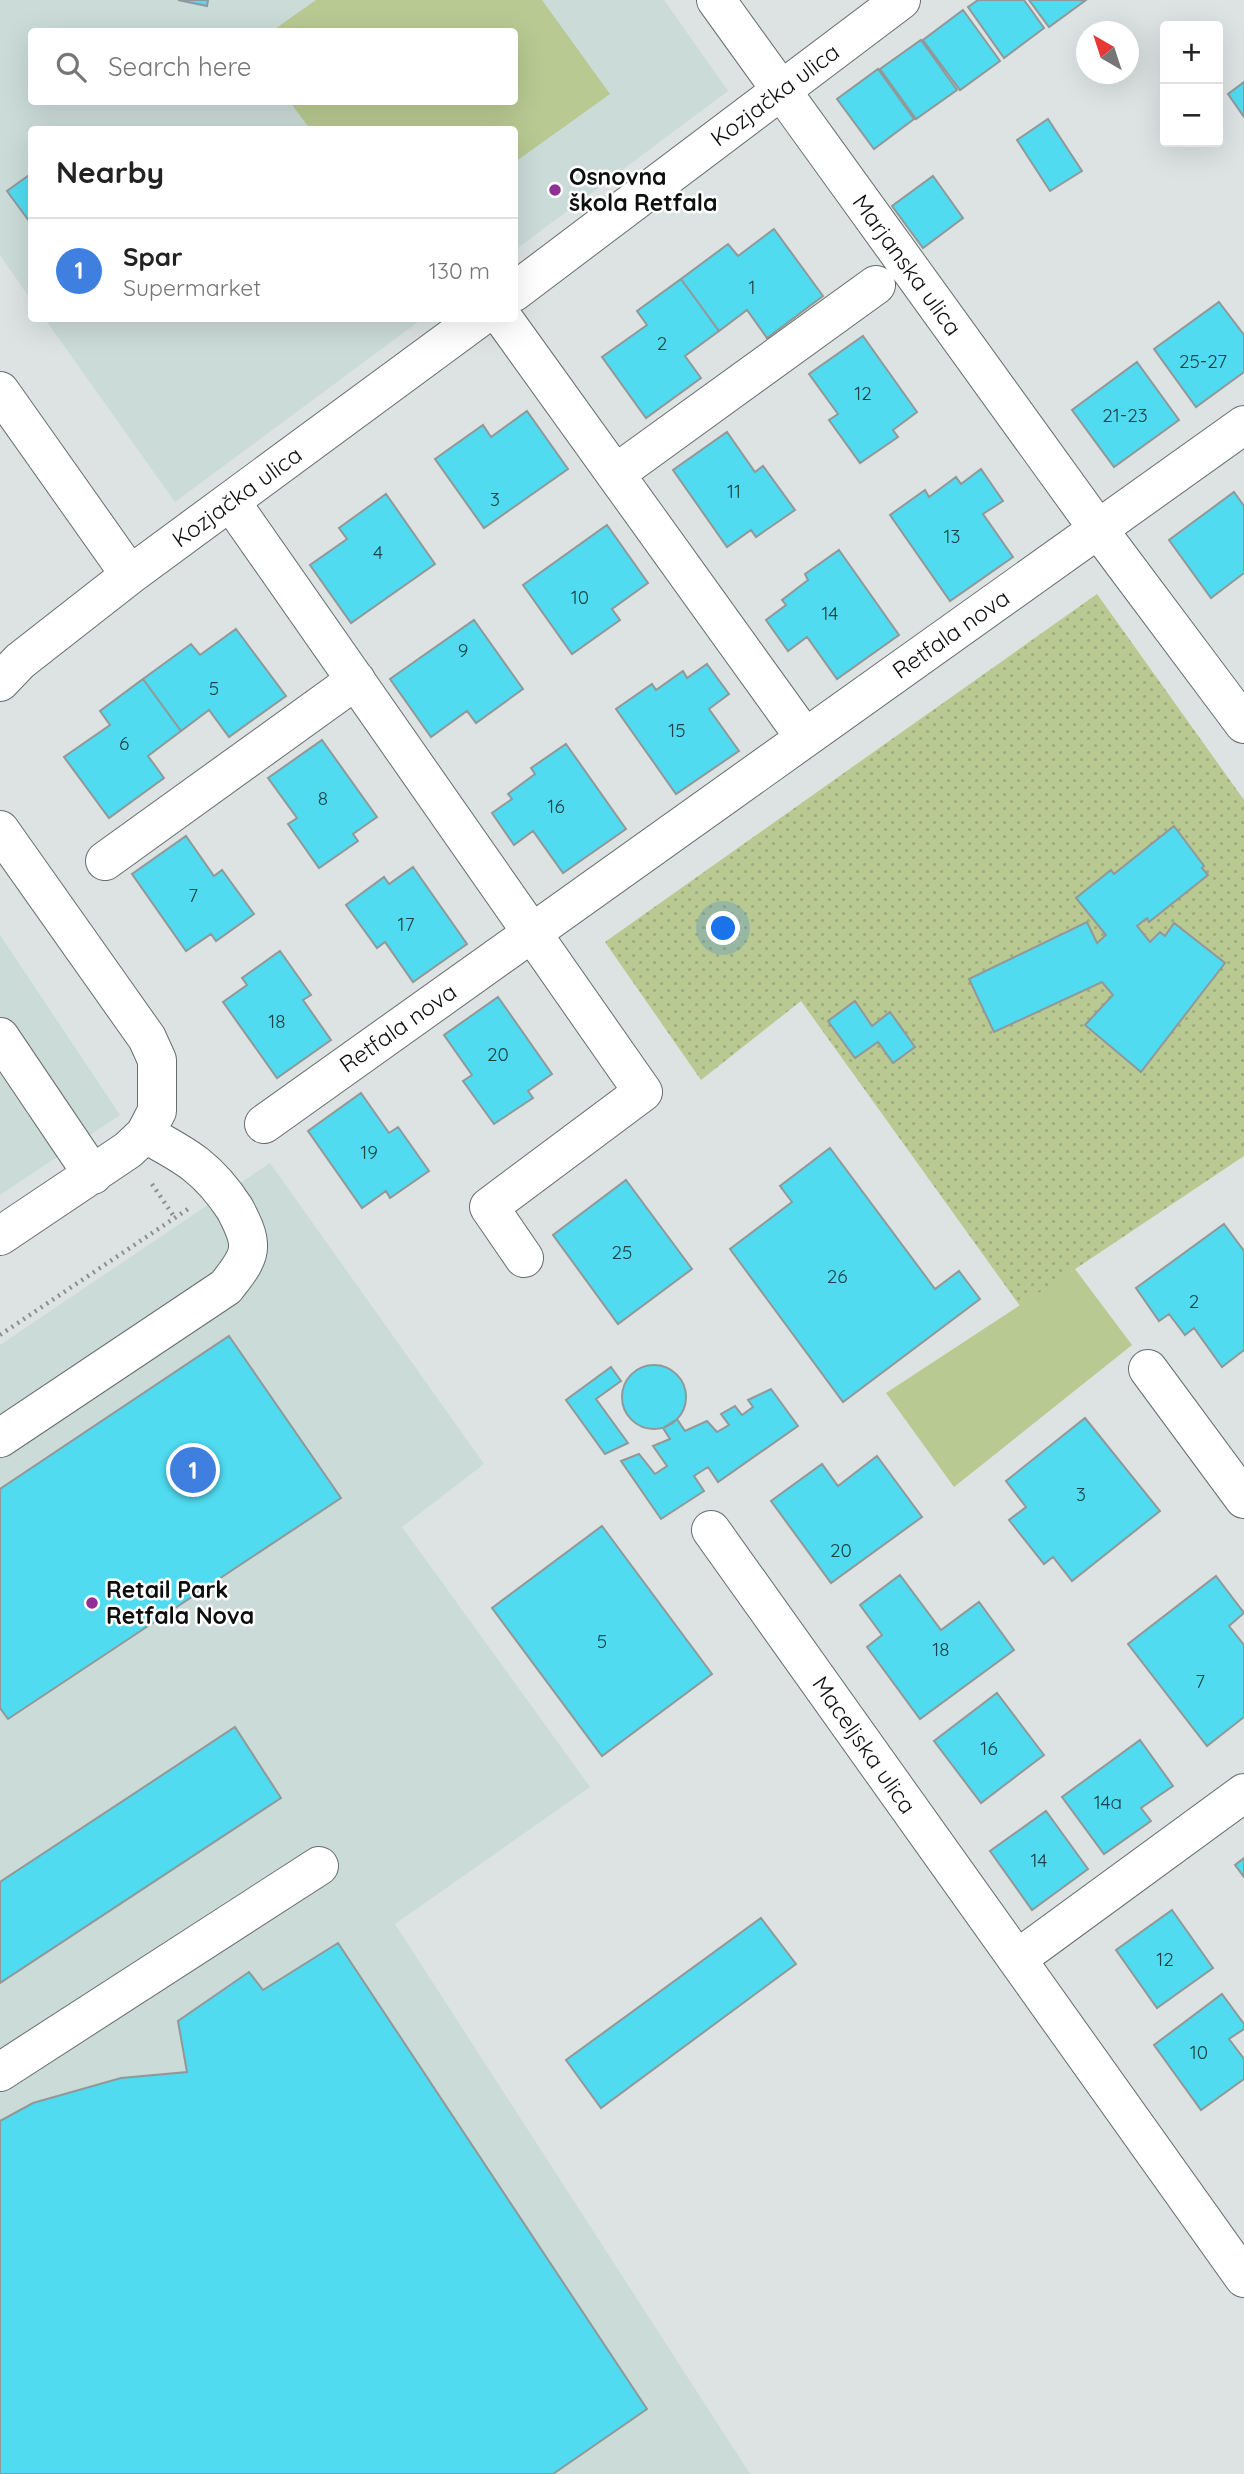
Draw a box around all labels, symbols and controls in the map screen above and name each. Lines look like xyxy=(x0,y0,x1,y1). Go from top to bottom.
north arrow xyxy=(1076,21,1139,84)
map controls xyxy=(1160,21,1223,147)
button: + xyxy=(1160,21,1223,84)
search box xyxy=(28,28,518,105)
street label: Kozjačka ulica xyxy=(705,37,845,152)
icon: search xyxy=(52,48,90,86)
text: Search here xyxy=(108,50,252,83)
button: − xyxy=(1160,84,1223,147)
text: Nearby xyxy=(56,153,164,191)
place label: Osnovna škola Retfala xyxy=(569,162,717,217)
marker: Osnovna škola Retfala xyxy=(547,182,563,198)
street label: Marjanska ulica xyxy=(846,188,968,341)
text: Spar xyxy=(123,240,182,273)
text: 1 xyxy=(75,256,83,285)
text: 130 m xyxy=(428,256,490,285)
text: Supermarket xyxy=(123,273,261,302)
house number: 1 xyxy=(748,275,756,299)
house number: 2 xyxy=(657,331,667,355)
house number: 25-27 xyxy=(1179,349,1227,373)
house number: 12 xyxy=(854,381,872,405)
house number: 21-23 xyxy=(1102,403,1148,427)
street label: Kozjačka ulica xyxy=(166,440,307,553)
house number: 11 xyxy=(727,479,741,503)
house number: 3 xyxy=(490,487,500,511)
house number: 13 xyxy=(944,524,961,548)
house number: 4 xyxy=(373,540,383,564)
street label: Retfala nova xyxy=(887,583,1015,685)
house number: 10 xyxy=(571,585,589,609)
house number: 14 xyxy=(822,601,838,625)
house number: 9 xyxy=(458,638,468,662)
house number: 5 xyxy=(209,676,219,700)
house number: 15 xyxy=(668,718,686,742)
house number: 6 xyxy=(119,731,129,755)
house number: 8 xyxy=(318,786,328,810)
house number: 16 xyxy=(547,794,565,818)
house number: 7 xyxy=(188,883,198,907)
your location xyxy=(706,911,740,945)
house number: 17 xyxy=(398,912,415,936)
street label: Retfala nova xyxy=(334,977,462,1079)
house number: 18 xyxy=(268,1009,286,1033)
house number: 20 xyxy=(487,1042,509,1066)
house number: 19 xyxy=(360,1140,378,1164)
house number: 25 xyxy=(612,1240,632,1264)
house number: 26 xyxy=(827,1264,847,1288)
house number: 2 xyxy=(1189,1289,1199,1313)
pin: 1 xyxy=(170,1444,216,1496)
house number: 3 xyxy=(1076,1482,1086,1506)
house number: 20 xyxy=(830,1538,852,1562)
place label: Retail Park Retfala Nova xyxy=(106,1575,254,1630)
marker: Retail Park Retfala Nova xyxy=(84,1595,100,1611)
house number: 5 xyxy=(597,1629,607,1653)
house number: 18 xyxy=(932,1637,950,1661)
house number: 7 xyxy=(1195,1669,1205,1693)
street label: Maceljska ulica xyxy=(806,1670,923,1819)
house number: 16 xyxy=(980,1736,998,1760)
house number: 14a xyxy=(1094,1790,1122,1814)
house number: 14 xyxy=(1031,1848,1047,1872)
house number: 12 xyxy=(1156,1947,1174,1971)
house number: 10 xyxy=(1190,2040,1208,2064)

